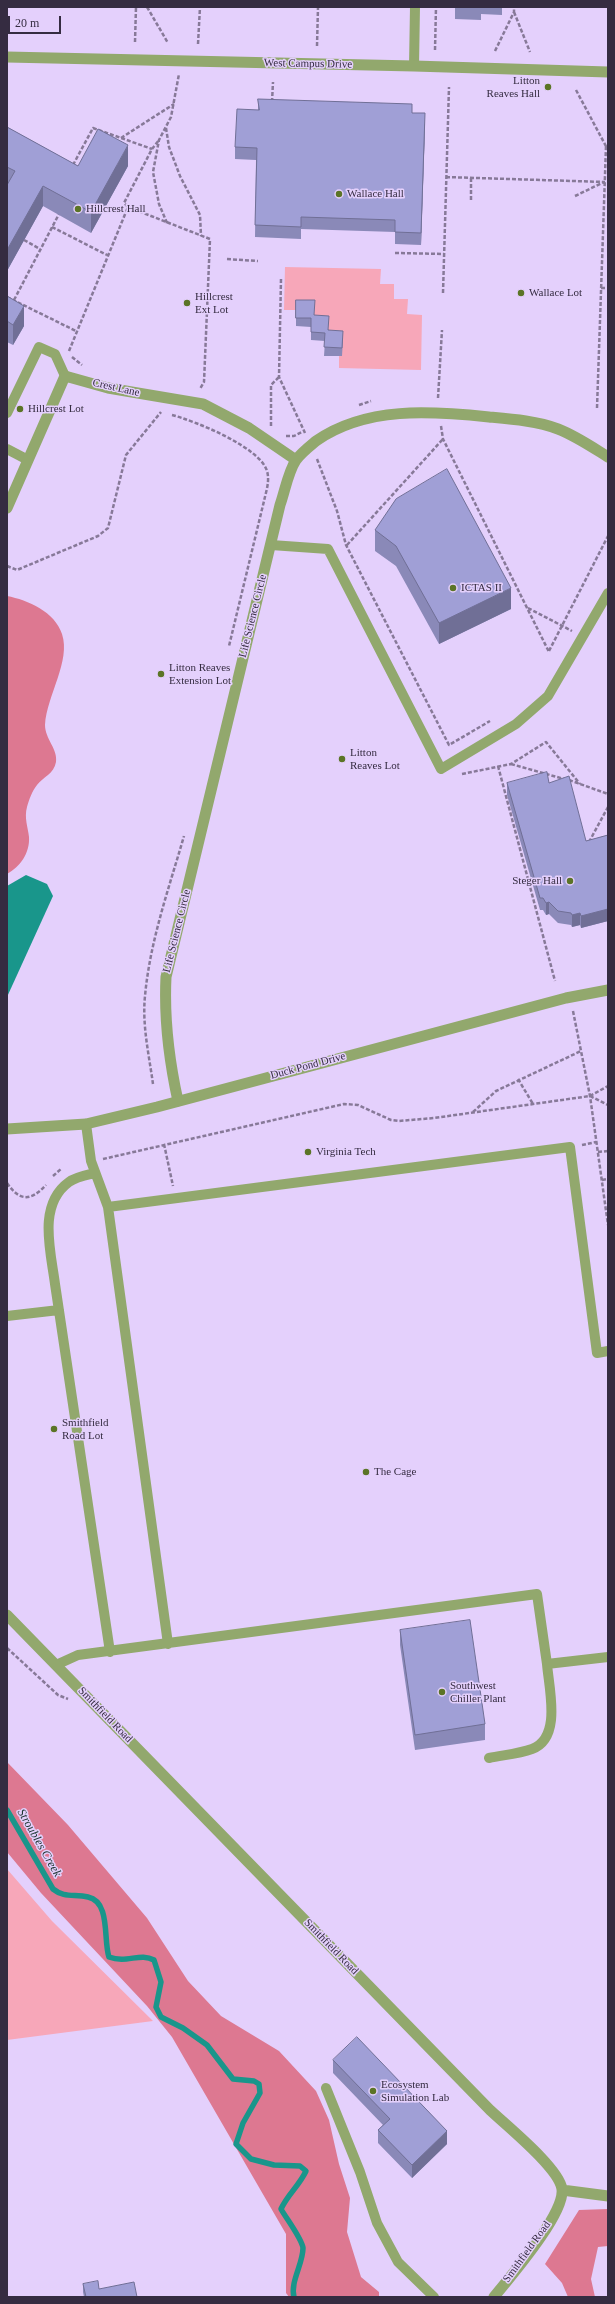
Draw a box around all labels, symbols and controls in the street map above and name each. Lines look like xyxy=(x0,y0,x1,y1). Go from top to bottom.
scale bar xyxy=(10,8,63,34)
text: 20 m xyxy=(15,16,39,30)
street label: West Campus Drive xyxy=(264,57,352,71)
place label: Litton Reaves Hall xyxy=(487,74,540,100)
marker: Litton Reaves Hall xyxy=(543,82,553,92)
place label: Wallace Hall xyxy=(347,187,404,201)
marker: Wallace Hall xyxy=(334,189,344,199)
place label: Hillcrest Hall xyxy=(86,202,146,216)
marker: Hillcrest Hall xyxy=(73,204,83,214)
place label: Wallace Lot xyxy=(529,286,582,300)
marker: Wallace Lot xyxy=(516,288,526,298)
place label: Hillcrest Ext Lot xyxy=(195,290,233,316)
marker: Hillcrest Ext Lot xyxy=(182,298,192,308)
street label: Crest Lane xyxy=(91,376,141,400)
place label: Hillcrest Lot xyxy=(28,402,84,416)
marker: Hillcrest Lot xyxy=(15,404,25,414)
street label: Life Science Circle xyxy=(236,573,270,659)
place label: ICTAS II xyxy=(461,581,502,595)
marker: ICTAS II xyxy=(448,583,458,593)
place label: Litton Reaves Extension Lot xyxy=(169,661,231,687)
marker: Litton Reaves Extension Lot xyxy=(156,669,166,679)
place label: Litton Reaves Lot xyxy=(350,746,400,772)
marker: Litton Reaves Lot xyxy=(337,754,347,764)
place label: Steger Hall xyxy=(512,874,562,888)
marker: Steger Hall xyxy=(565,876,575,886)
street label: Life Science Circle xyxy=(160,888,194,974)
street label: Duck Pond Drive xyxy=(269,1050,347,1082)
place label: Virginia Tech xyxy=(316,1145,376,1159)
marker: Virginia Tech xyxy=(303,1147,313,1157)
place label: Smithfield Road Lot xyxy=(62,1416,108,1442)
marker: Smithfield Road Lot xyxy=(49,1424,59,1434)
place label: The Cage xyxy=(374,1465,416,1479)
marker: The Cage xyxy=(361,1467,371,1477)
place label: Southwest Chiller Plant xyxy=(450,1679,506,1705)
street label: Smithfield Road xyxy=(75,1684,135,1746)
marker: Southwest Chiller Plant xyxy=(437,1687,447,1697)
water label: Stroubles Creek xyxy=(14,1806,64,1880)
street label: Smithfield Road xyxy=(301,1916,361,1978)
place label: Ecosystem Simulation Lab xyxy=(381,2078,449,2104)
marker: Ecosystem Simulation Lab xyxy=(368,2086,378,2096)
street label: Smithfield Road xyxy=(500,2219,554,2285)

